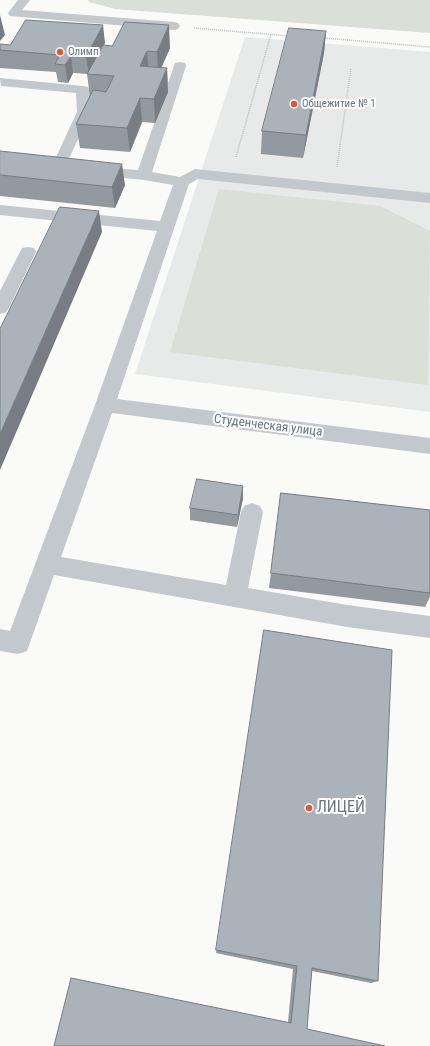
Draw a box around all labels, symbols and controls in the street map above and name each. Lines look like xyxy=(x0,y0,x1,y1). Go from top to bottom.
place label: Олимп xyxy=(68,45,99,59)
marker: Олимп xyxy=(55,47,65,57)
place label: Общежитие № 1 xyxy=(302,97,376,111)
marker: Общежитие № 1 xyxy=(289,99,299,109)
street label: Студенческая улица xyxy=(213,412,323,440)
place label: ЛИЦЕЙ xyxy=(317,798,365,818)
marker: ЛИЦЕЙ xyxy=(304,803,314,813)

